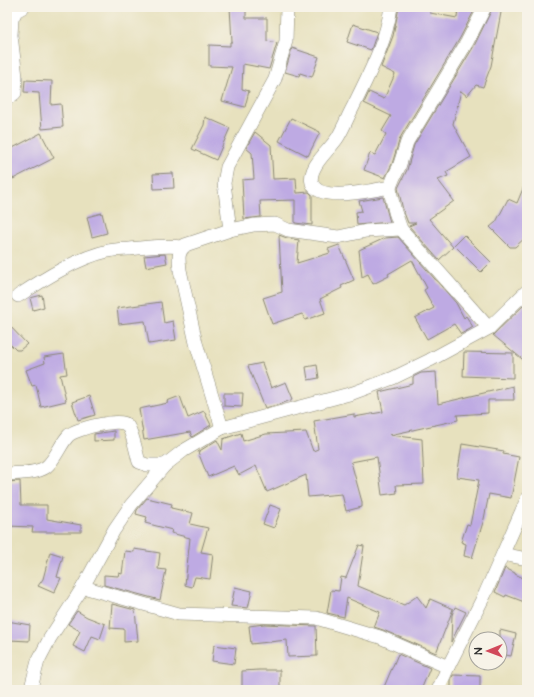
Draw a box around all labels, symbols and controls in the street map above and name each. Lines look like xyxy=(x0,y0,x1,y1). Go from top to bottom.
north arrow xyxy=(468,631,508,671)
text: N xyxy=(471,647,486,655)

